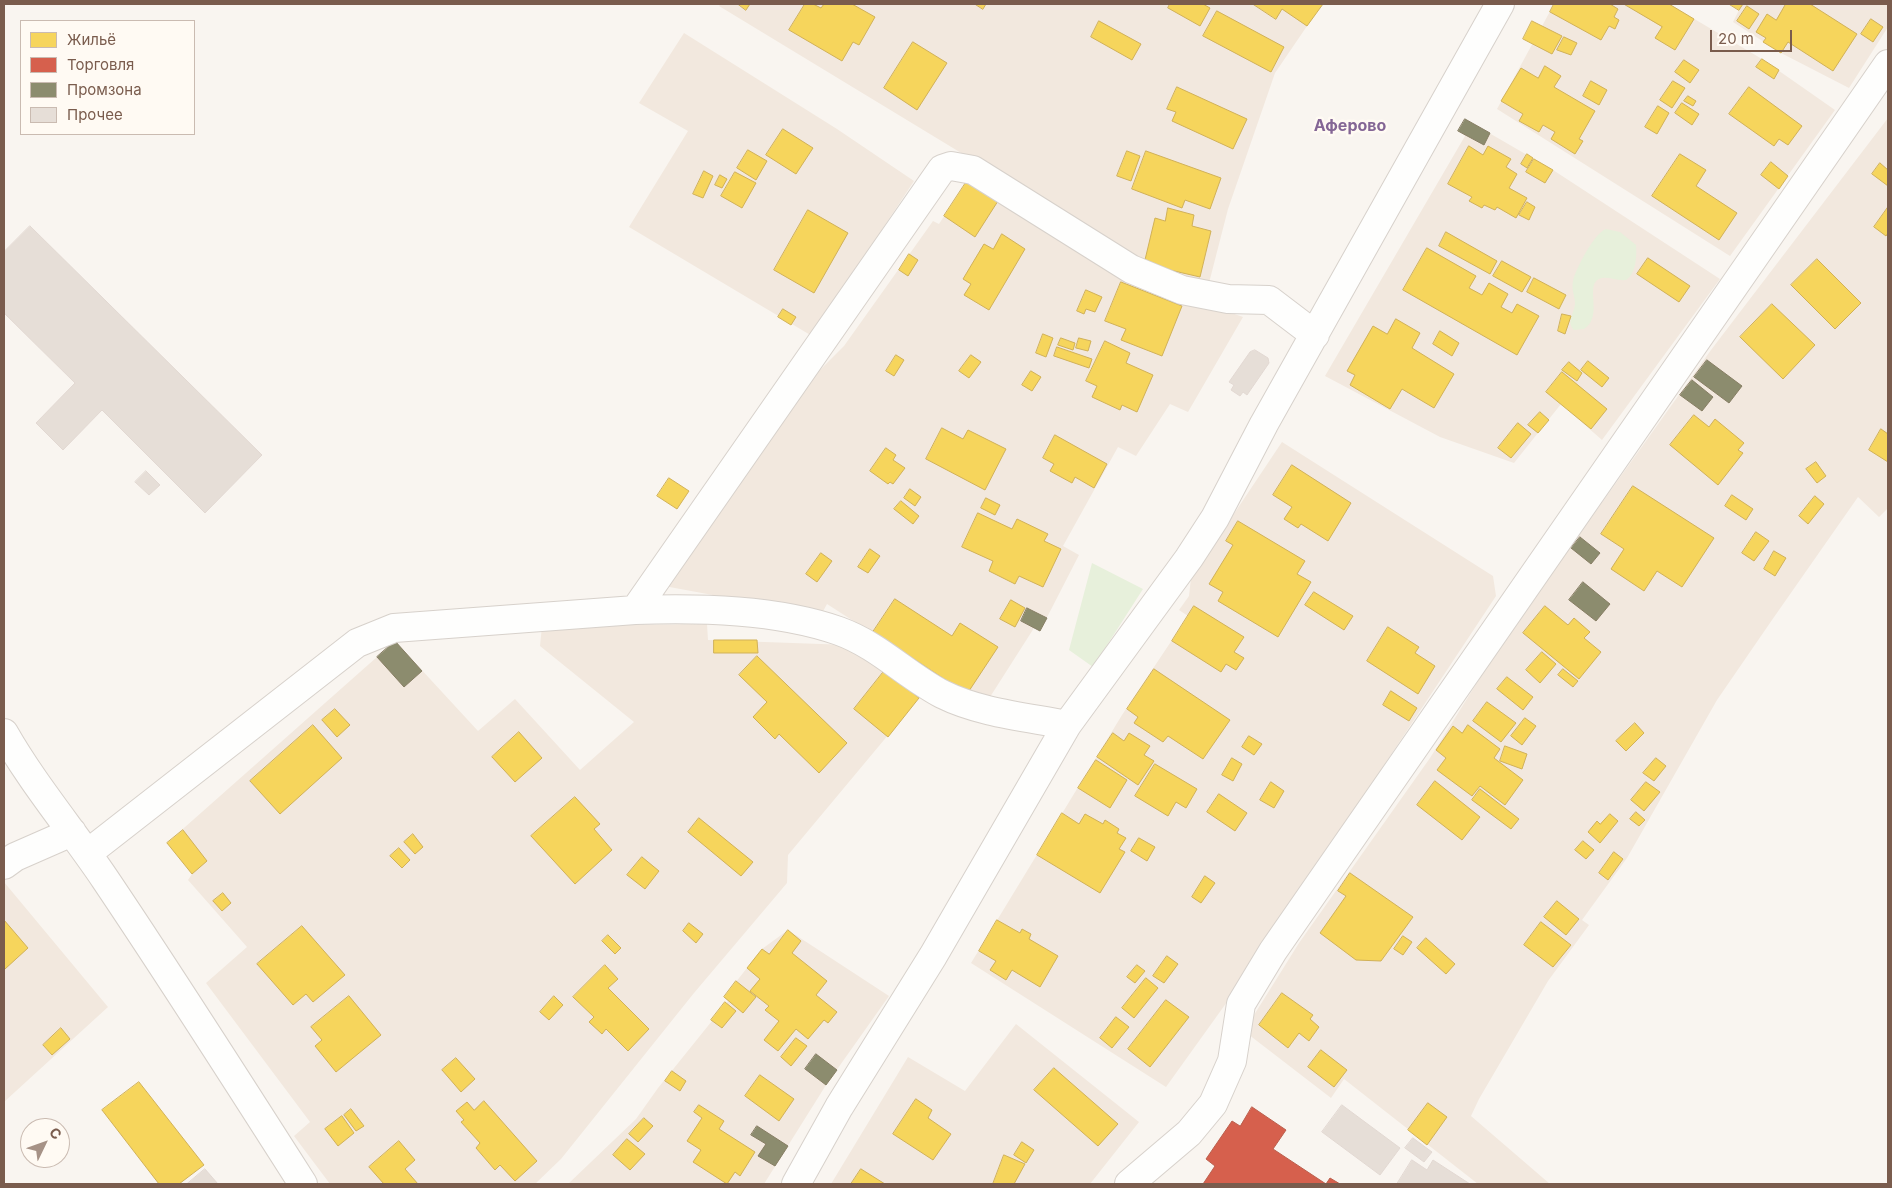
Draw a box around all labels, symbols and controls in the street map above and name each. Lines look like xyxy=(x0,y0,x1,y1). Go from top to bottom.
legend xyxy=(20,20,195,135)
scale bar xyxy=(1712,20,1794,52)
text: 20 m xyxy=(1718,29,1754,48)
text: Жильё xyxy=(67,30,116,49)
text: Торговля xyxy=(67,55,134,74)
text: Промзона xyxy=(67,80,142,99)
text: Прочее xyxy=(67,105,123,124)
district label: Аферово xyxy=(1314,116,1386,136)
north arrow xyxy=(20,1118,70,1168)
text: С xyxy=(46,1124,66,1143)

